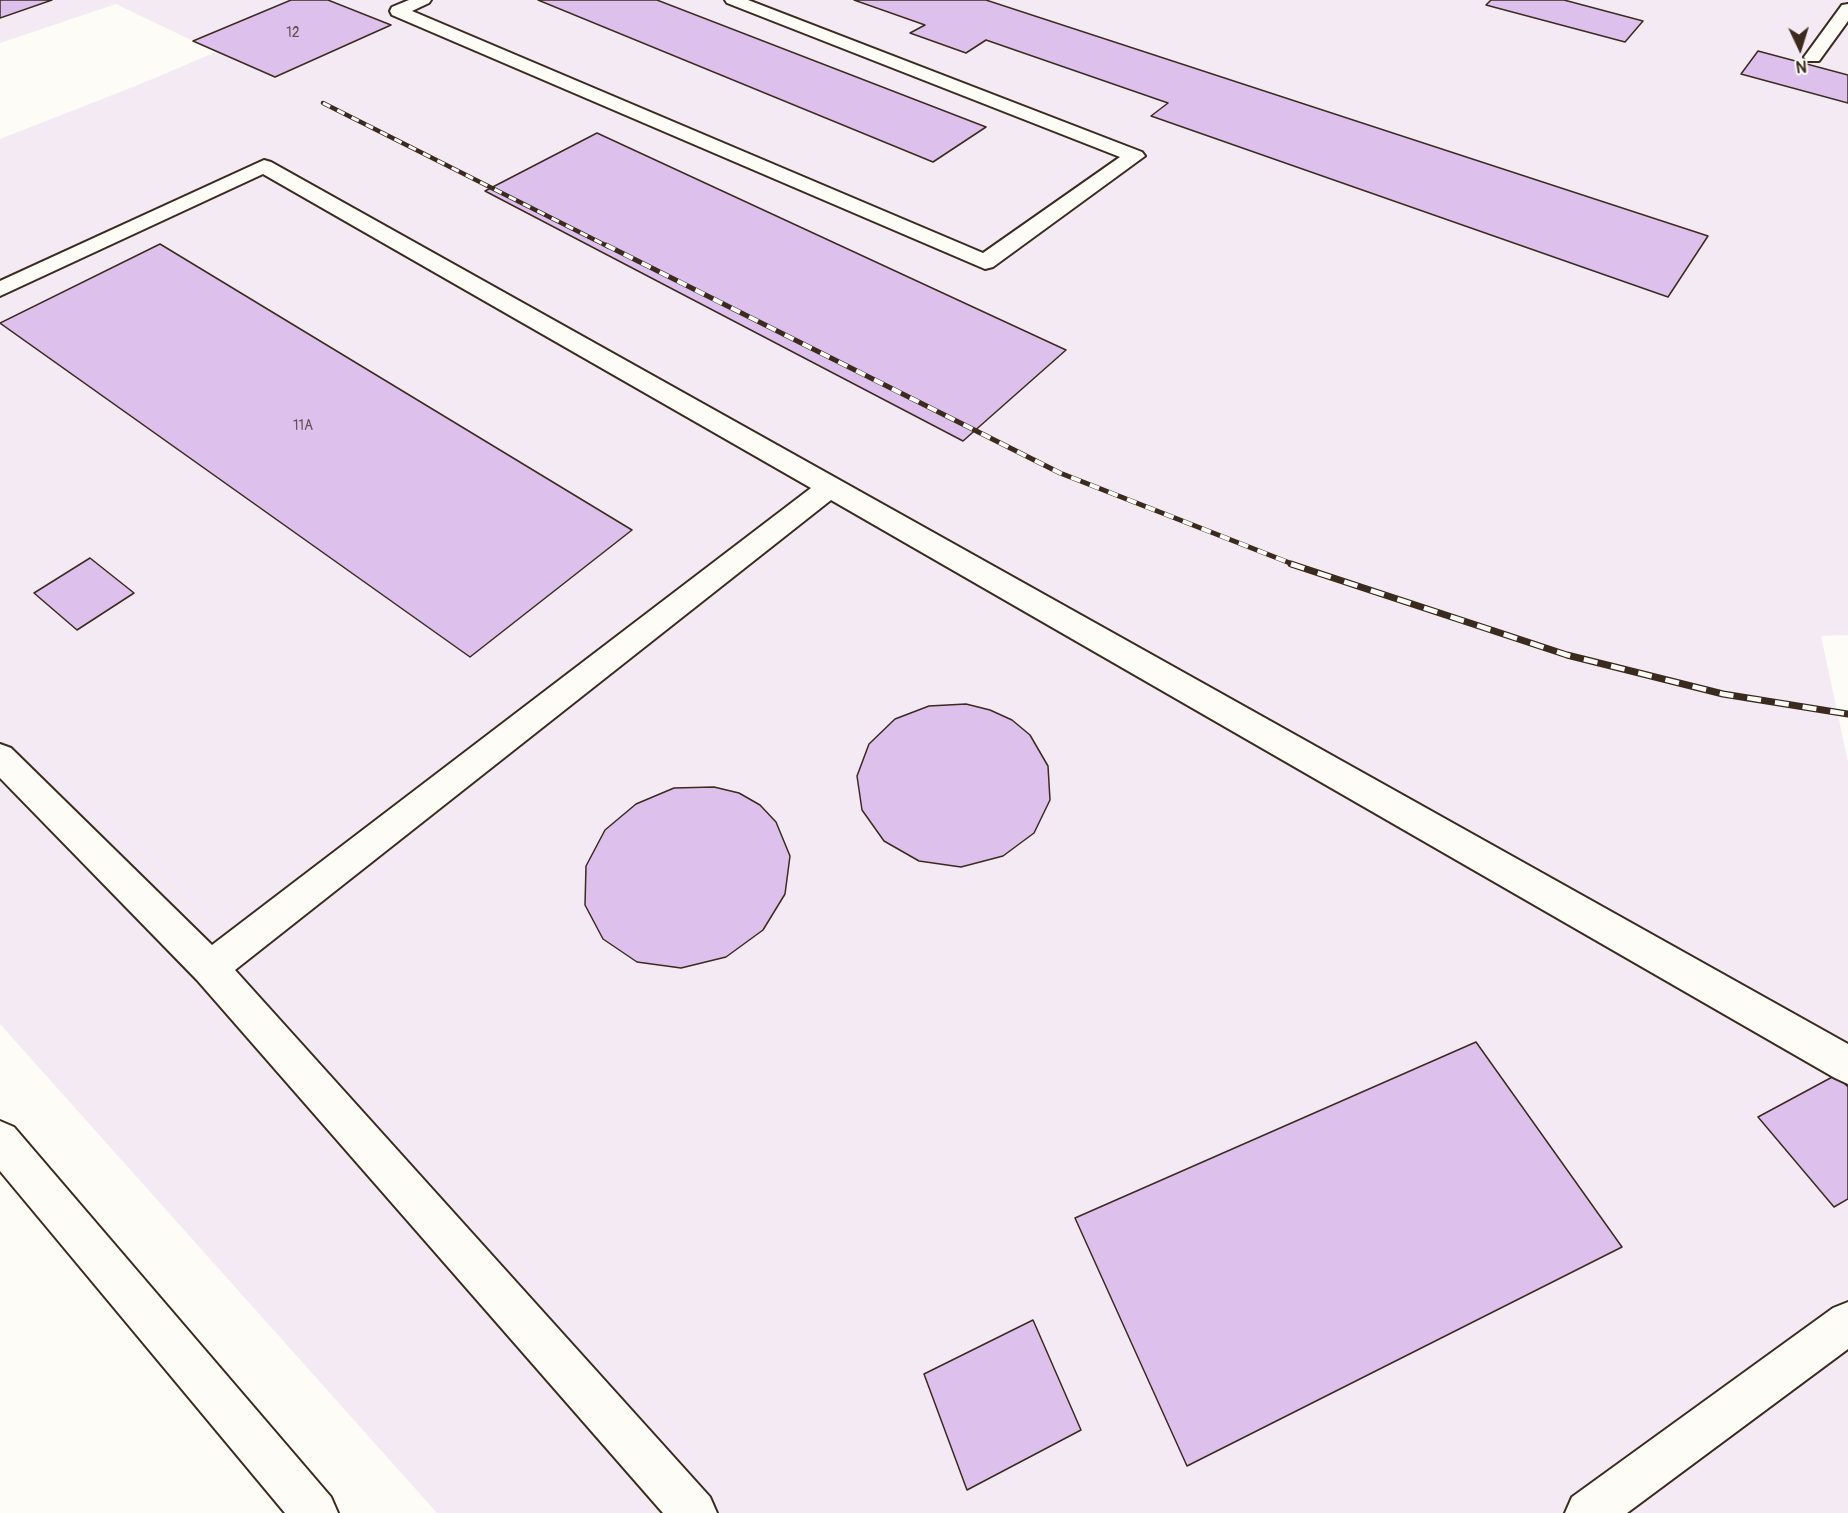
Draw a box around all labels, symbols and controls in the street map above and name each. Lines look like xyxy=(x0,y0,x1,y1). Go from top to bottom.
north arrow xyxy=(1770,18,1830,78)
house number: 12 xyxy=(286,25,300,41)
text: N xyxy=(1795,56,1807,76)
house number: 11А xyxy=(293,418,313,434)

